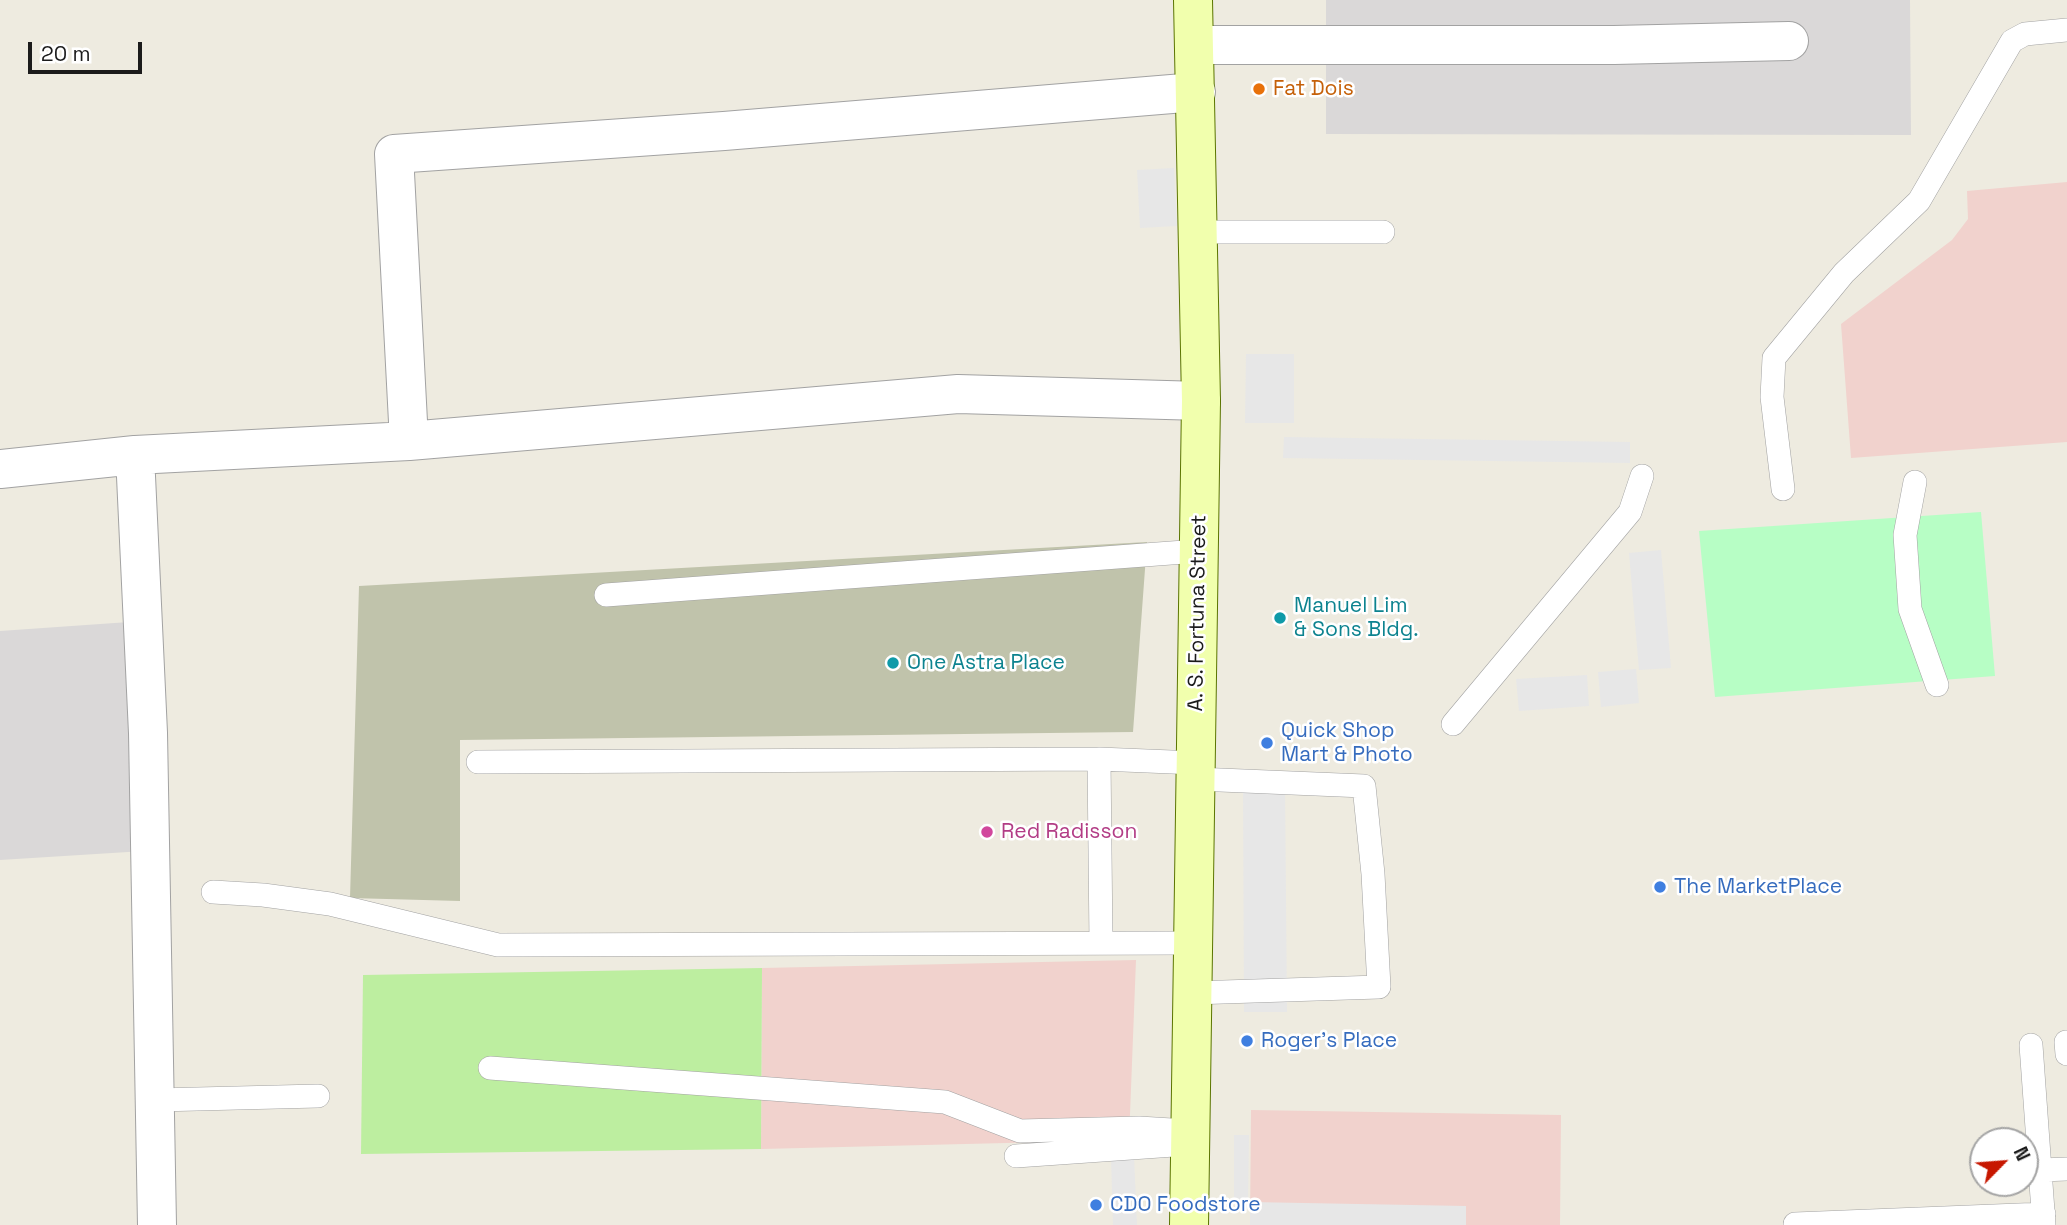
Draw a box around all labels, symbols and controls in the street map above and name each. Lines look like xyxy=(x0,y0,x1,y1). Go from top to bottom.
scale bar xyxy=(32,28,145,72)
text: 20 m xyxy=(41,40,91,67)
place label: Fat Dois xyxy=(1273,76,1354,102)
marker: Fat Dois xyxy=(1251,81,1267,97)
street label: A. S. Fortuna Street xyxy=(1184,514,1212,712)
place label: Manuel Lim & Sons Bldg. xyxy=(1294,593,1419,643)
marker: Manuel Lim & Sons Bldg. xyxy=(1272,610,1288,626)
place label: One Astra Place xyxy=(907,650,1065,676)
marker: One Astra Place xyxy=(885,655,901,671)
place label: Quick Shop Mart & Photo xyxy=(1281,718,1413,768)
marker: Quick Shop Mart & Photo xyxy=(1259,735,1275,751)
place label: Red Radisson xyxy=(1001,819,1137,845)
marker: Red Radisson xyxy=(979,824,995,840)
place label: The MarketPlace xyxy=(1674,874,1842,900)
marker: The MarketPlace xyxy=(1652,879,1668,895)
place label: Roger's Place xyxy=(1261,1028,1397,1054)
marker: Roger's Place xyxy=(1239,1033,1255,1049)
north arrow xyxy=(1969,1127,2039,1197)
text: N xyxy=(2008,1143,2036,1165)
place label: CDO Foodstore xyxy=(1110,1192,1261,1218)
marker: CDO Foodstore xyxy=(1088,1197,1104,1213)

